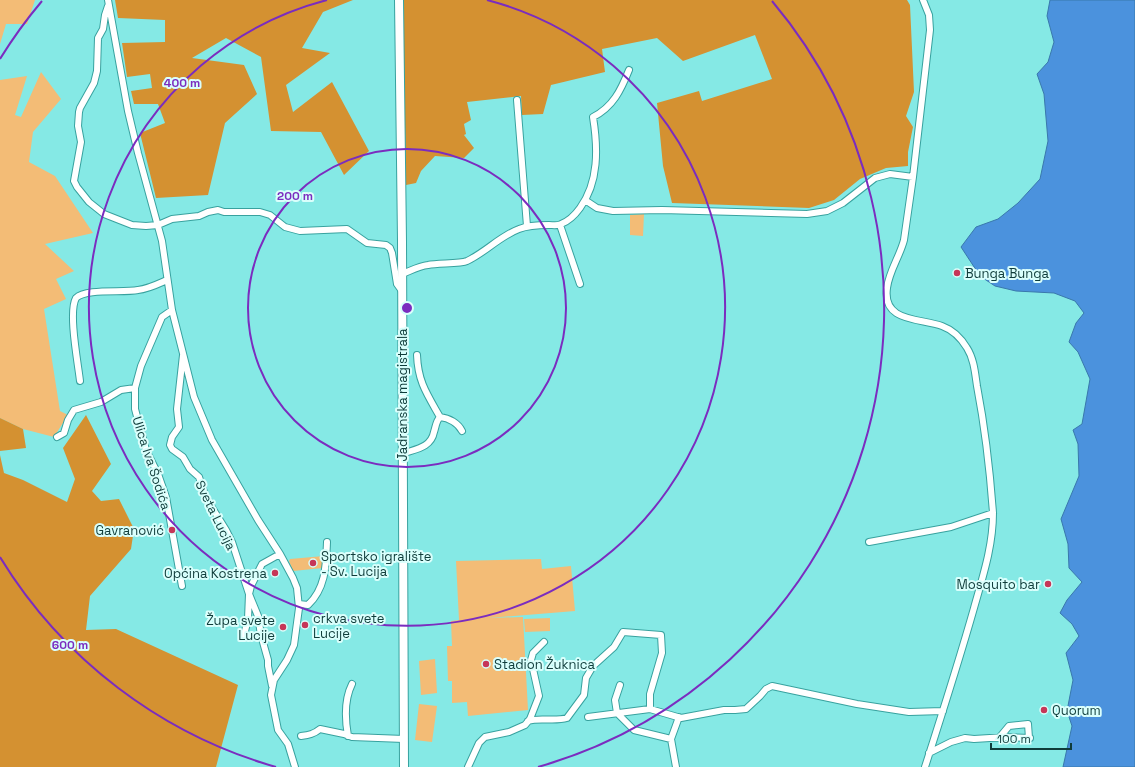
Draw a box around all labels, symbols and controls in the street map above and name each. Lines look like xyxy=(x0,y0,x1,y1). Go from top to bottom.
text: 400 m xyxy=(164,75,200,91)
text: 200 m xyxy=(277,188,313,204)
place label: Bunga Bunga xyxy=(965,265,1050,282)
marker: Bunga Bunga xyxy=(952,268,962,278)
centre of rings xyxy=(400,301,414,315)
street label: Jadranska magistrala xyxy=(394,328,411,462)
street label: Ulica Iva Šodića xyxy=(128,414,175,513)
street label: Sveta Lucija xyxy=(191,478,240,553)
place label: Gavranović xyxy=(95,522,164,539)
marker: Gavranović xyxy=(167,525,177,535)
place label: Sportsko igralište - Sv. Lucija xyxy=(321,548,431,580)
marker: Sportsko igralište - Sv. Lucija xyxy=(308,558,318,568)
place label: Općina Kostrena xyxy=(164,565,268,582)
marker: Općina Kostrena xyxy=(270,568,280,578)
place label: Mosquito bar xyxy=(956,576,1040,593)
marker: Mosquito bar xyxy=(1043,579,1053,589)
place label: crkva svete Lucije xyxy=(313,610,385,642)
place label: Župa svete Lucije xyxy=(206,612,275,644)
marker: crkva svete Lucije xyxy=(300,620,310,630)
marker: Župa svete Lucije xyxy=(278,622,288,632)
text: 600 m xyxy=(52,637,88,653)
place label: Stadion Žuknica xyxy=(494,656,595,673)
marker: Stadion Žuknica xyxy=(481,659,491,669)
place label: Quorum xyxy=(1052,702,1101,719)
marker: Quorum xyxy=(1039,705,1049,715)
scale bar xyxy=(991,725,1071,751)
text: 100 m xyxy=(997,731,1031,747)

